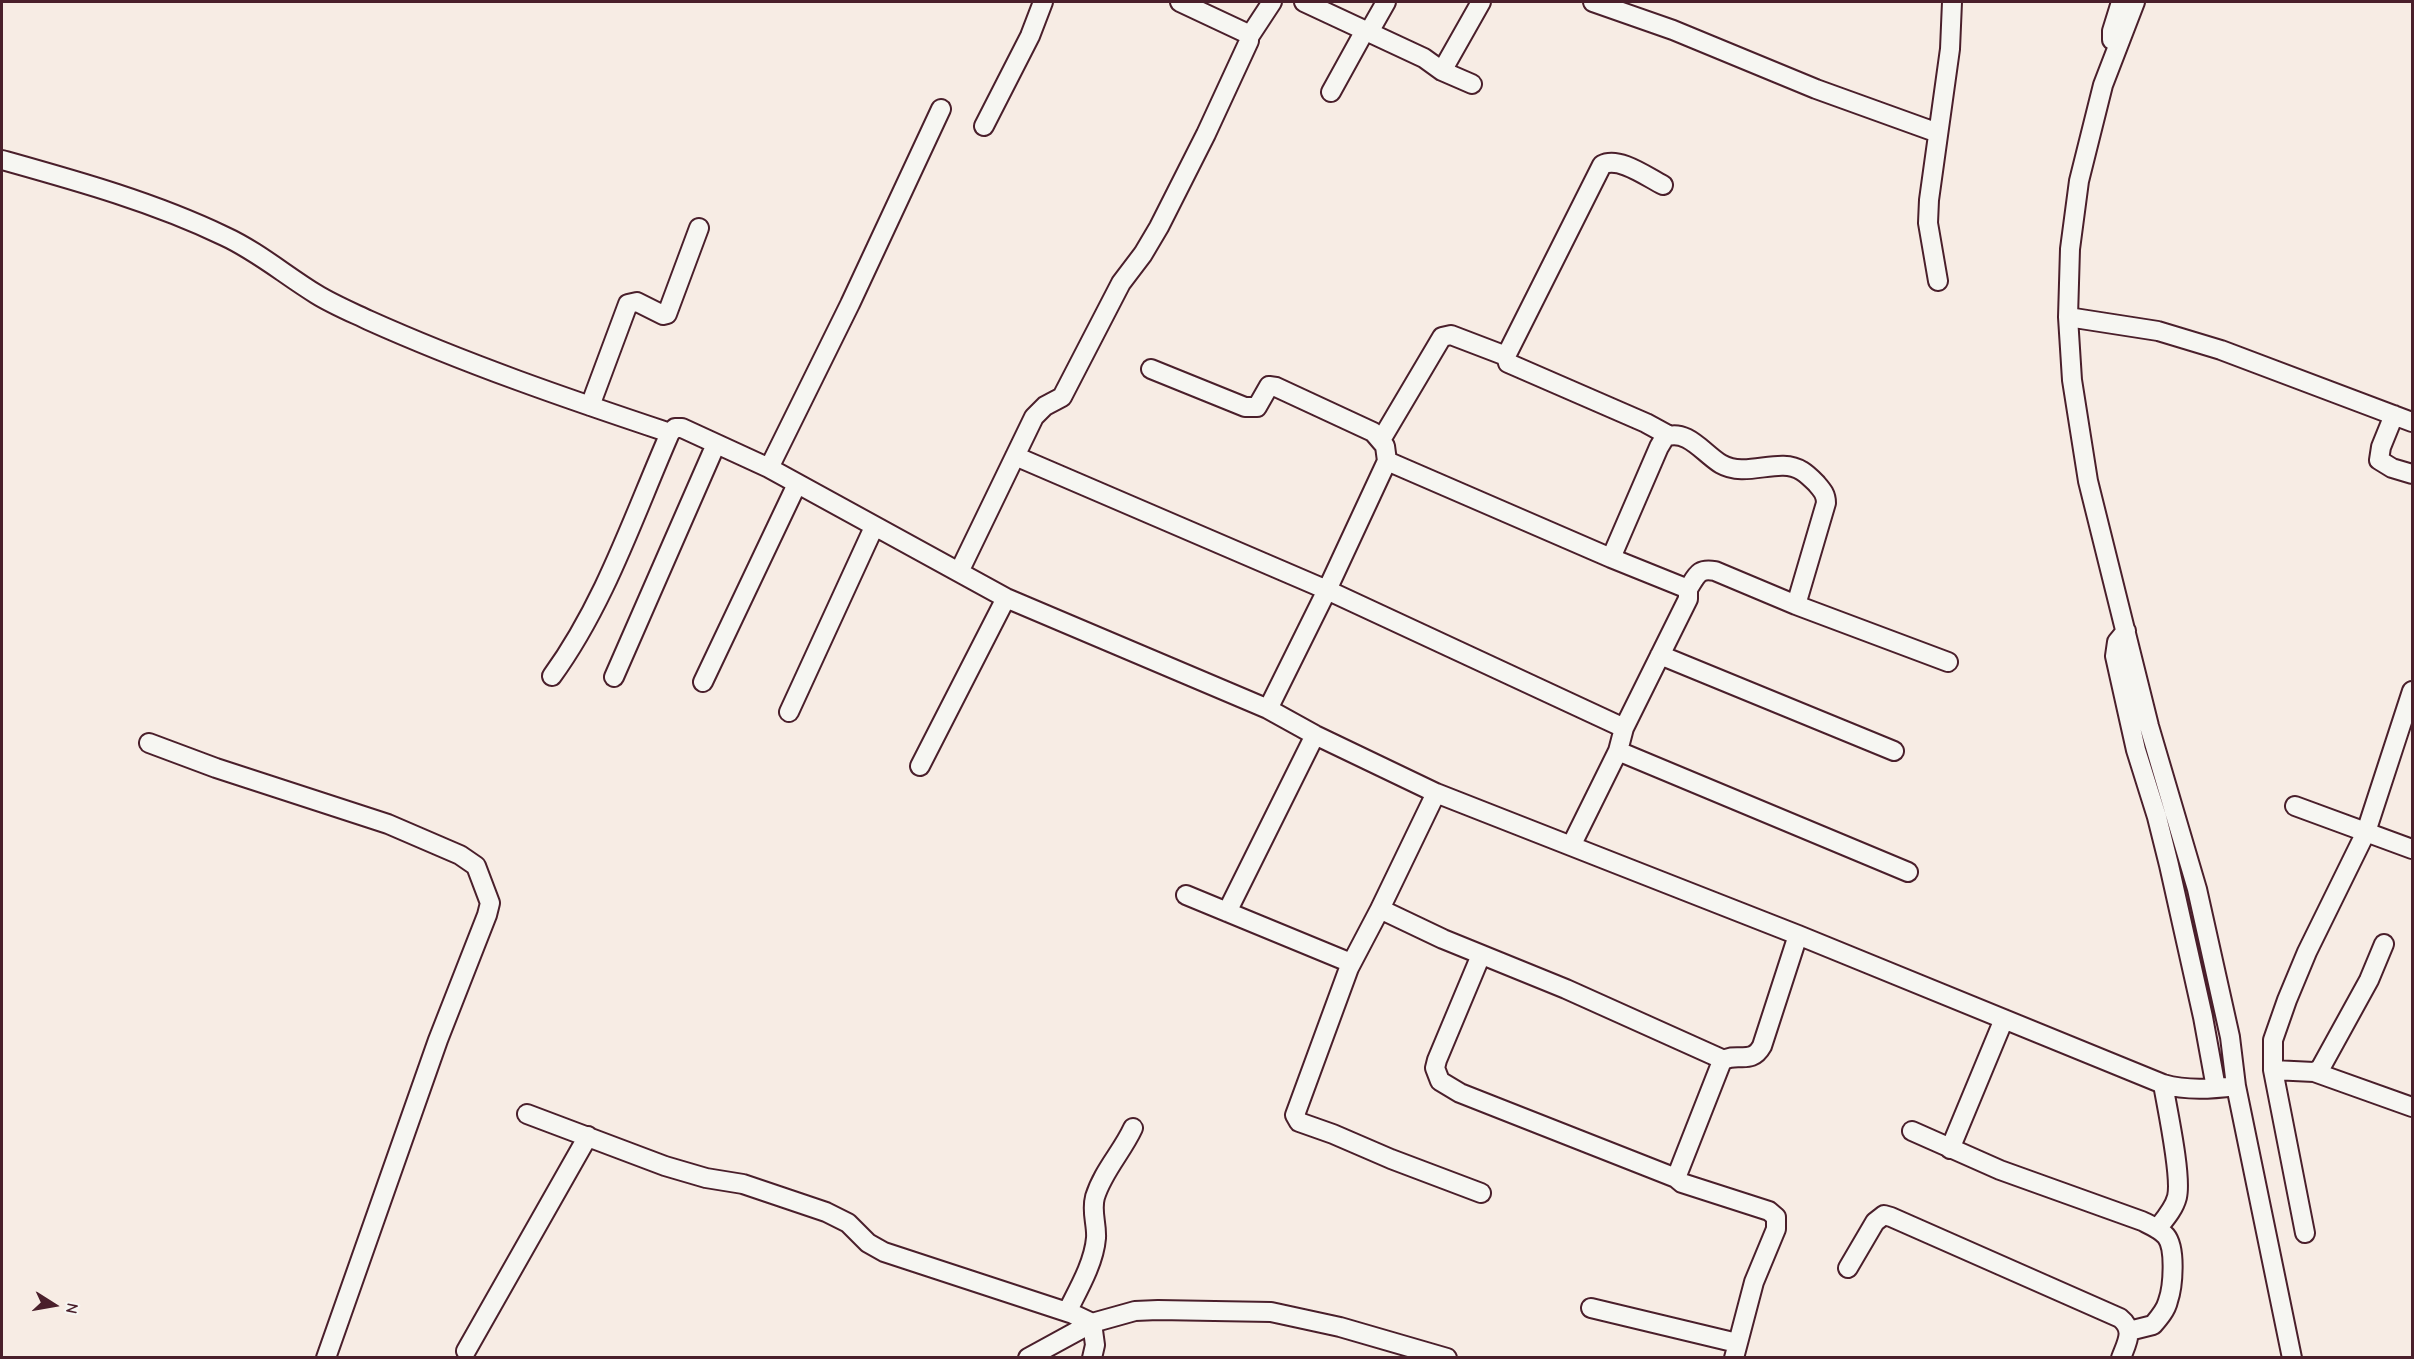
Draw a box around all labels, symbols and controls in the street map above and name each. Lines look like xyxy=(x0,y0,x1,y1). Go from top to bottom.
north arrow xyxy=(24,1275,84,1335)
text: N xyxy=(62,1302,81,1315)

